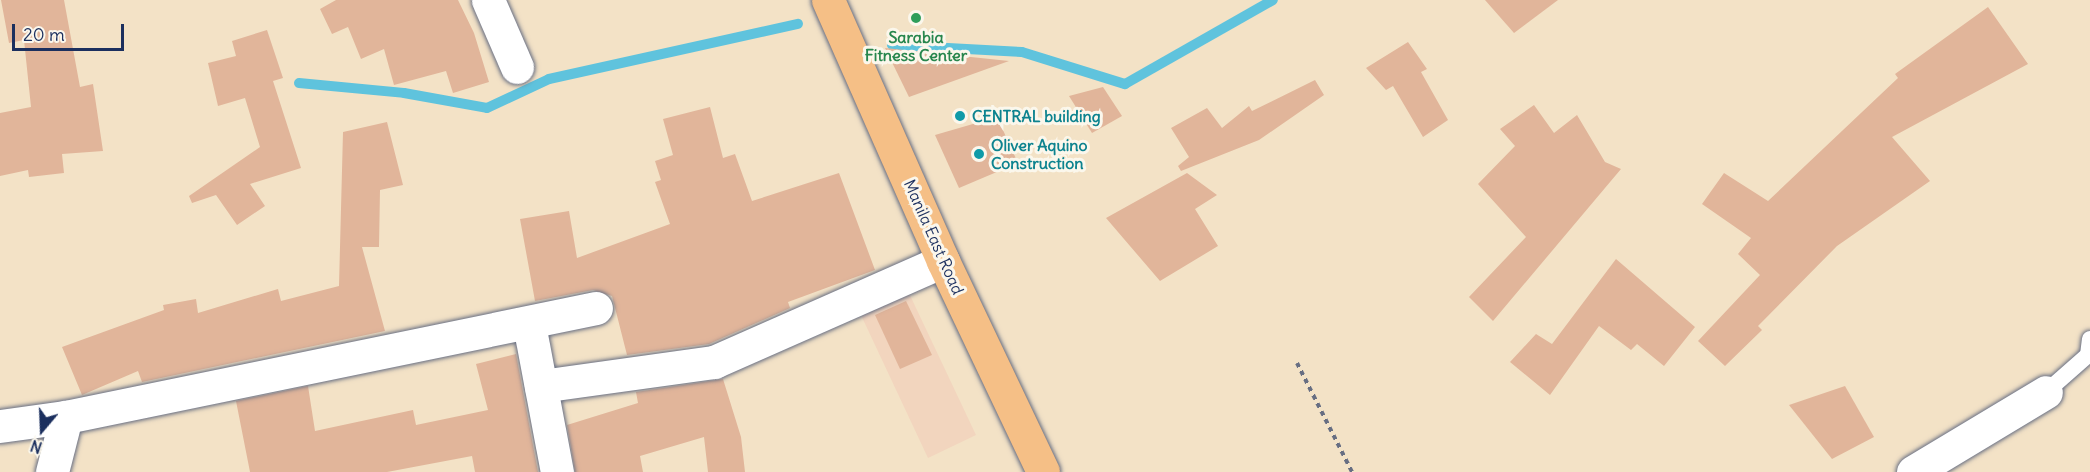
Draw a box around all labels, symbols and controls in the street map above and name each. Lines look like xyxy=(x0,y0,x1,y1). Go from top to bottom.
marker: Sarabia Fitness Center xyxy=(909,11,923,25)
scale bar xyxy=(15,12,128,50)
text: 20 m xyxy=(23,23,65,46)
place label: Sarabia Fitness Center xyxy=(865,27,967,65)
place label: CENTRAL building xyxy=(972,106,1101,126)
marker: CENTRAL building xyxy=(953,109,967,123)
place label: Oliver Aquino Construction xyxy=(991,135,1088,173)
marker: Oliver Aquino Construction xyxy=(972,147,986,161)
street label: Manila East Road xyxy=(900,177,968,297)
north arrow xyxy=(12,400,72,460)
text: N xyxy=(28,436,45,458)

